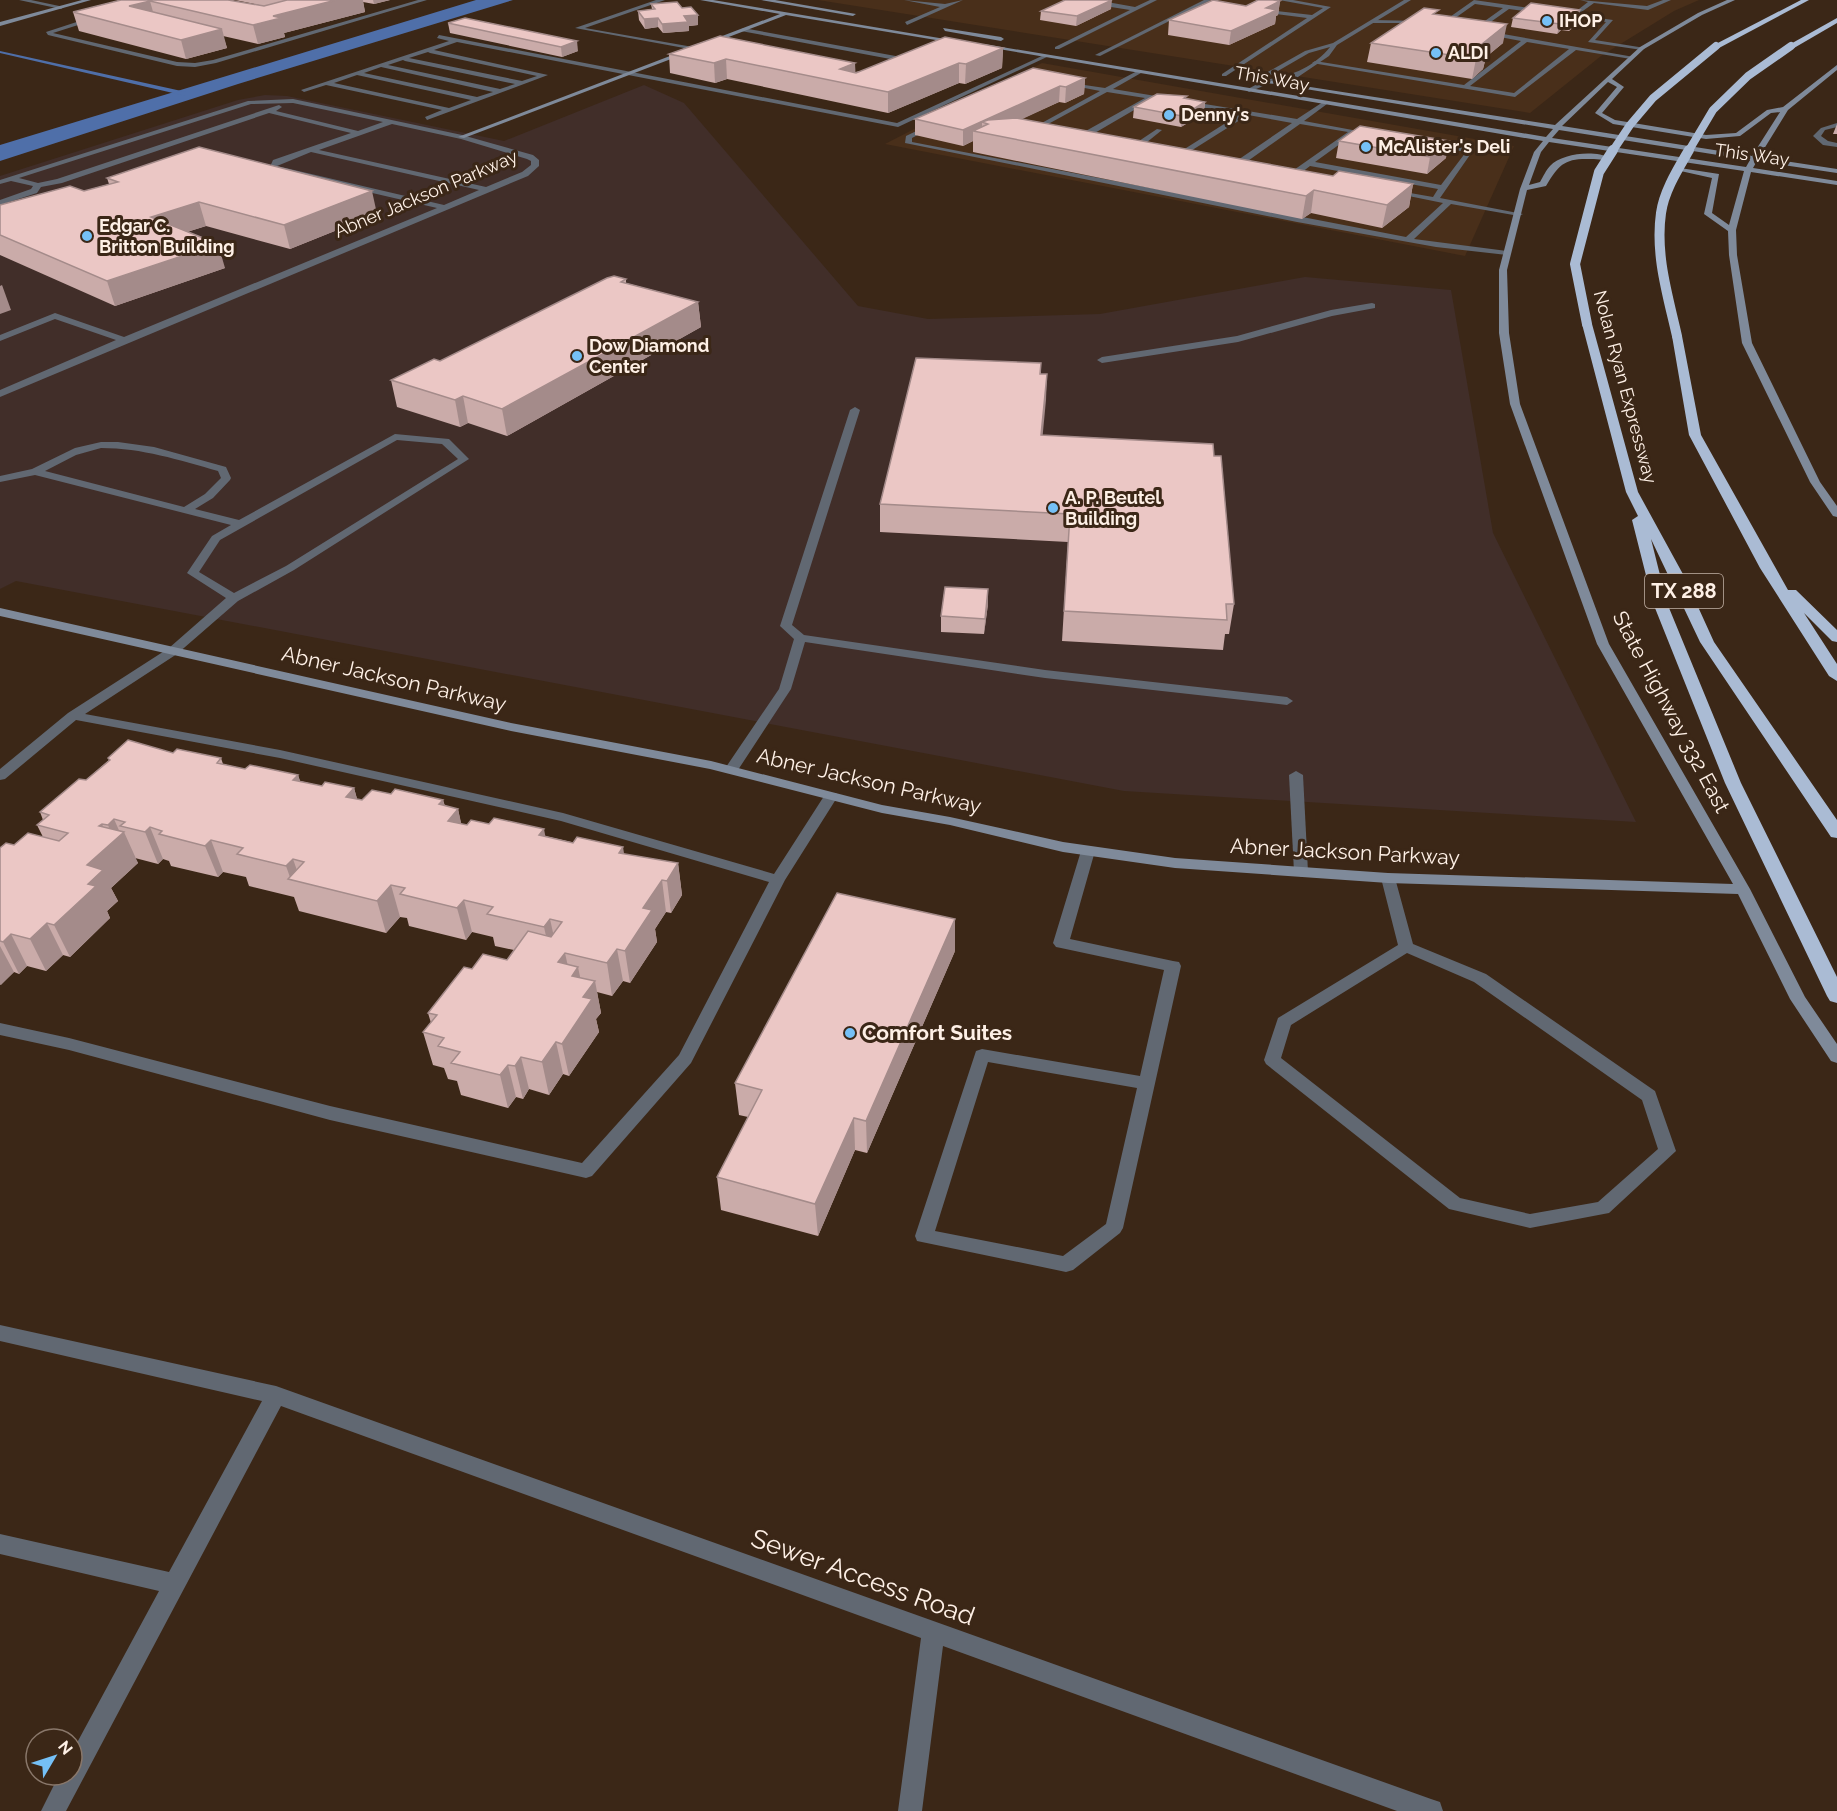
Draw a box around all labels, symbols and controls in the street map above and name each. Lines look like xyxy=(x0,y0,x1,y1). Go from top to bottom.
place label: IHOP xyxy=(1559,10,1602,31)
marker: IHOP xyxy=(1540,14,1554,28)
place label: ALDI xyxy=(1448,42,1489,63)
marker: ALDI xyxy=(1429,46,1443,60)
street label: This Way xyxy=(1233,62,1311,95)
place label: Denny's xyxy=(1181,104,1249,125)
marker: Denny's xyxy=(1162,108,1176,122)
place label: McAlister's Deli xyxy=(1378,136,1510,157)
street label: This Way xyxy=(1713,139,1791,170)
marker: McAlister's Deli xyxy=(1359,140,1373,154)
street label: Abner Jackson Parkway xyxy=(331,145,521,242)
place label: Edgar C. Britton Building xyxy=(99,215,235,257)
marker: Edgar C. Britton Building xyxy=(80,229,94,243)
street label: Nolan Ryan Expressway xyxy=(1590,288,1661,486)
place label: Dow Diamond Center xyxy=(589,335,709,377)
marker: Dow Diamond Center xyxy=(570,349,584,363)
place label: A. P. Beutel Building xyxy=(1065,487,1161,529)
marker: A. P. Beutel Building xyxy=(1046,501,1060,515)
road number: TX 288 xyxy=(1645,574,1723,608)
street label: State Highway 332 East xyxy=(1608,607,1735,817)
street label: Abner Jackson Parkway xyxy=(279,640,509,717)
street label: Abner Jackson Parkway xyxy=(754,742,984,819)
street label: Abner Jackson Parkway xyxy=(1230,833,1460,870)
place label: Comfort Suites xyxy=(862,1020,1012,1045)
marker: Comfort Suites xyxy=(843,1026,857,1040)
street label: Sewer Access Road xyxy=(747,1523,979,1631)
north arrow xyxy=(24,1727,84,1787)
text: N xyxy=(54,1737,76,1759)

